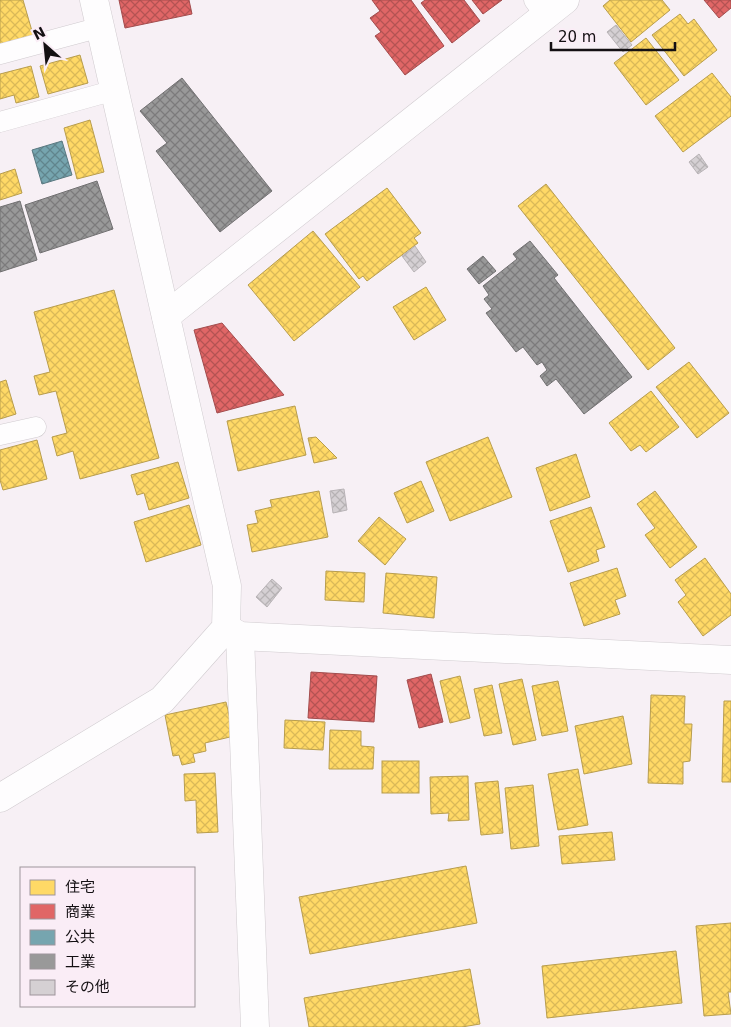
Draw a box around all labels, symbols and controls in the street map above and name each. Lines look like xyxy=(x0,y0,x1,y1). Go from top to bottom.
north arrow xyxy=(20,20,70,70)
scale bar xyxy=(551,20,675,52)
text: N xyxy=(30,24,48,43)
text: 20 m xyxy=(558,28,596,46)
legend xyxy=(20,867,195,1007)
text: 住宅 xyxy=(65,878,95,896)
text: 商業 xyxy=(65,903,95,921)
text: 公共 xyxy=(65,928,95,946)
text: 工業 xyxy=(65,953,95,971)
text: その他 xyxy=(65,978,110,996)

